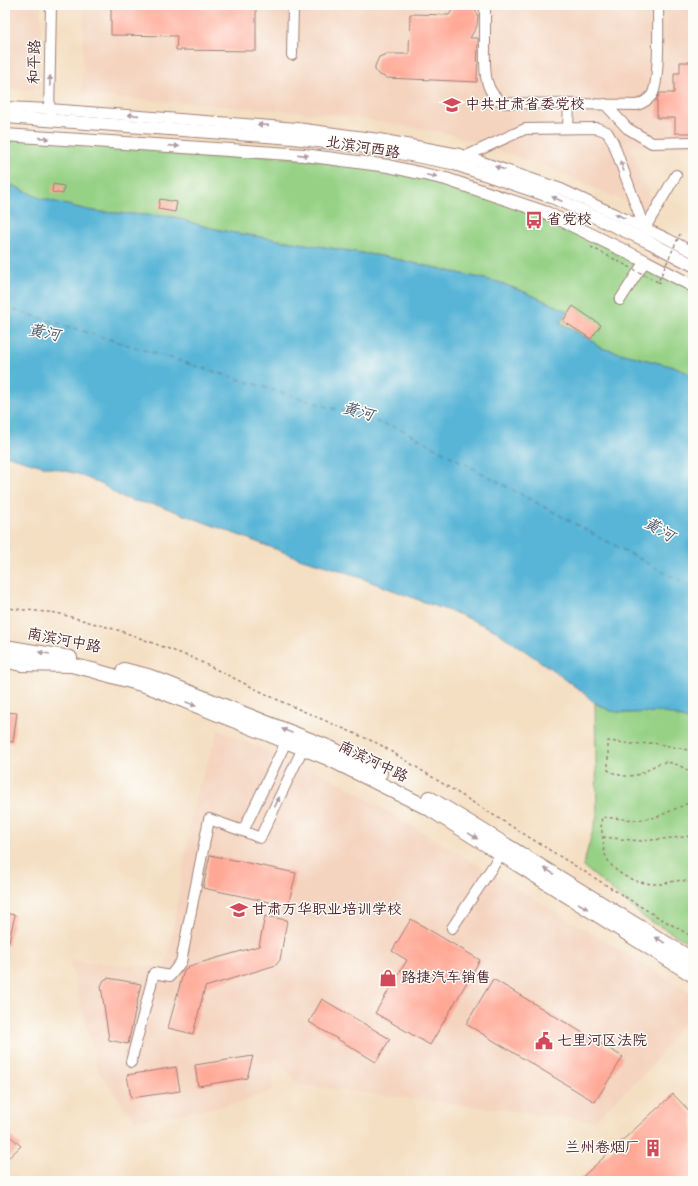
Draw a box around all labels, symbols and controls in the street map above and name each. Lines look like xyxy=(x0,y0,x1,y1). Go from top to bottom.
street label: 和平路 xyxy=(25,39,45,85)
one-way arrow xyxy=(46,75,53,87)
school or university icon: 中共甘肃省委党校 xyxy=(442,95,462,115)
place label: 中共甘肃省委党校 xyxy=(465,95,585,115)
one-way arrow xyxy=(127,112,139,119)
one-way arrow xyxy=(256,122,269,129)
street label: 北滨河西路 xyxy=(324,132,402,164)
one-way arrow xyxy=(38,134,50,141)
one-way arrow xyxy=(168,143,180,150)
one-way arrow xyxy=(297,152,309,159)
one-way arrow xyxy=(618,159,624,171)
one-way arrow xyxy=(494,165,506,171)
one-way arrow xyxy=(425,173,438,179)
one-way arrow xyxy=(552,196,563,202)
bus stop icon: 省党校 xyxy=(524,210,544,230)
place label: 省党校 xyxy=(547,210,592,230)
one-way arrow xyxy=(615,213,626,219)
water label: 黄河 xyxy=(26,320,65,347)
water label: 黄河 xyxy=(340,397,379,427)
water label: 黄河 xyxy=(640,513,681,549)
street label: 南滨河中路 xyxy=(25,624,103,658)
one-way arrow xyxy=(38,650,50,656)
one-way arrow xyxy=(186,701,197,707)
one-way arrow xyxy=(280,728,292,734)
street label: 南滨河中路 xyxy=(335,737,411,787)
one-way arrow xyxy=(274,797,280,808)
one-way arrow xyxy=(467,833,479,840)
one-way arrow xyxy=(543,868,555,875)
school or university icon: 甘肃万华职业培训学校 xyxy=(229,900,249,920)
place label: 甘肃万华职业培训学校 xyxy=(252,900,402,920)
one-way arrow xyxy=(577,902,589,909)
one-way arrow xyxy=(654,936,666,943)
shop icon: 路捷汽车销售 xyxy=(378,968,398,988)
place label: 路捷汽车销售 xyxy=(401,968,491,988)
public building icon: 七里河区法院 xyxy=(534,1031,554,1051)
place label: 七里河区法院 xyxy=(557,1031,647,1051)
place label: 兰州卷烟厂 xyxy=(565,1138,640,1158)
building icon: 兰州卷烟厂 xyxy=(643,1138,663,1158)

